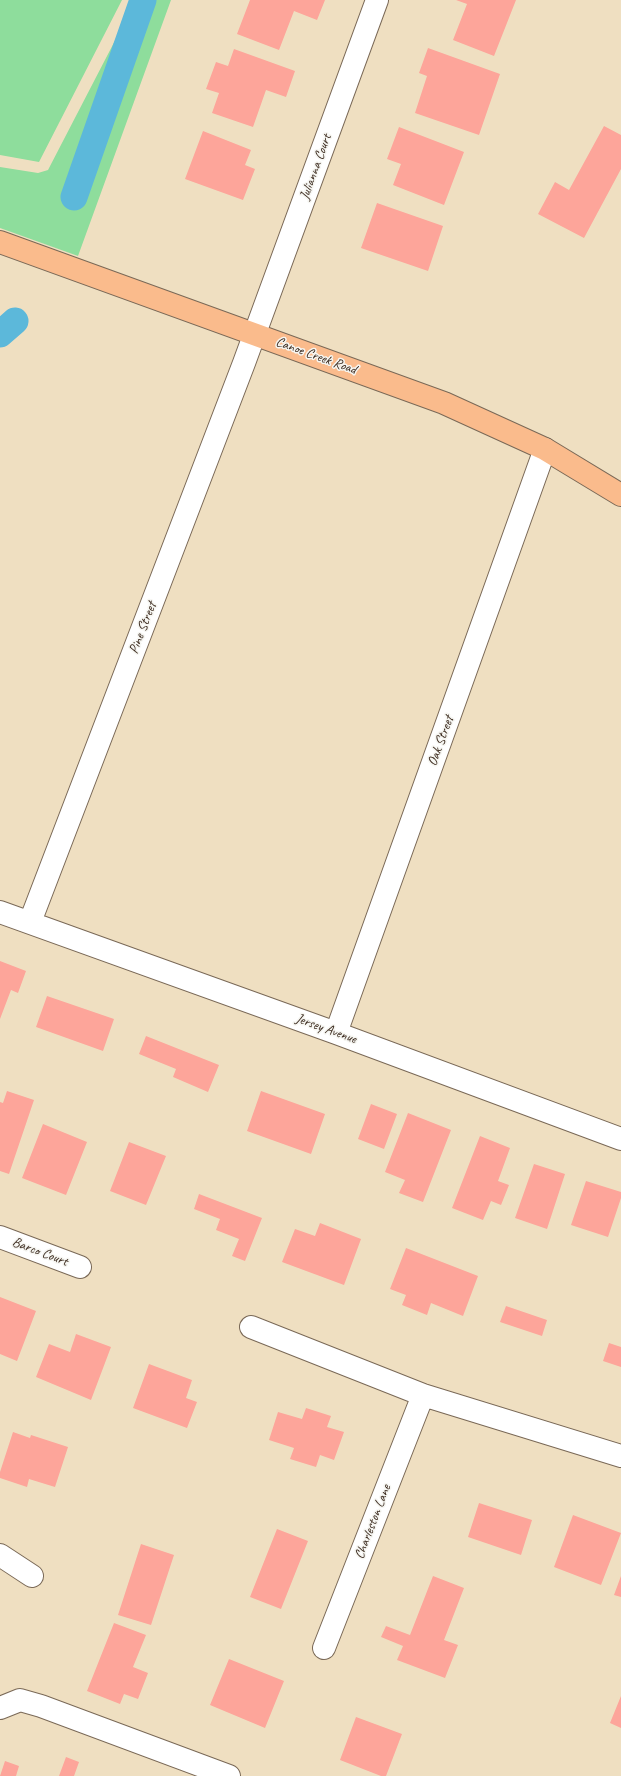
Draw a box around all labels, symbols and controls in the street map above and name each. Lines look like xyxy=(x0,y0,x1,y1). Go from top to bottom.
street label: Julianna Court xyxy=(296,132,336,202)
street label: Canoe Creek Road xyxy=(273,334,359,378)
street label: Pine Street xyxy=(125,600,161,656)
street label: Oak Street xyxy=(424,714,458,768)
street label: Jersey Avenue xyxy=(293,1010,359,1048)
street label: Barco Court xyxy=(10,1234,70,1270)
street label: Charleston Lane xyxy=(351,1483,395,1561)

